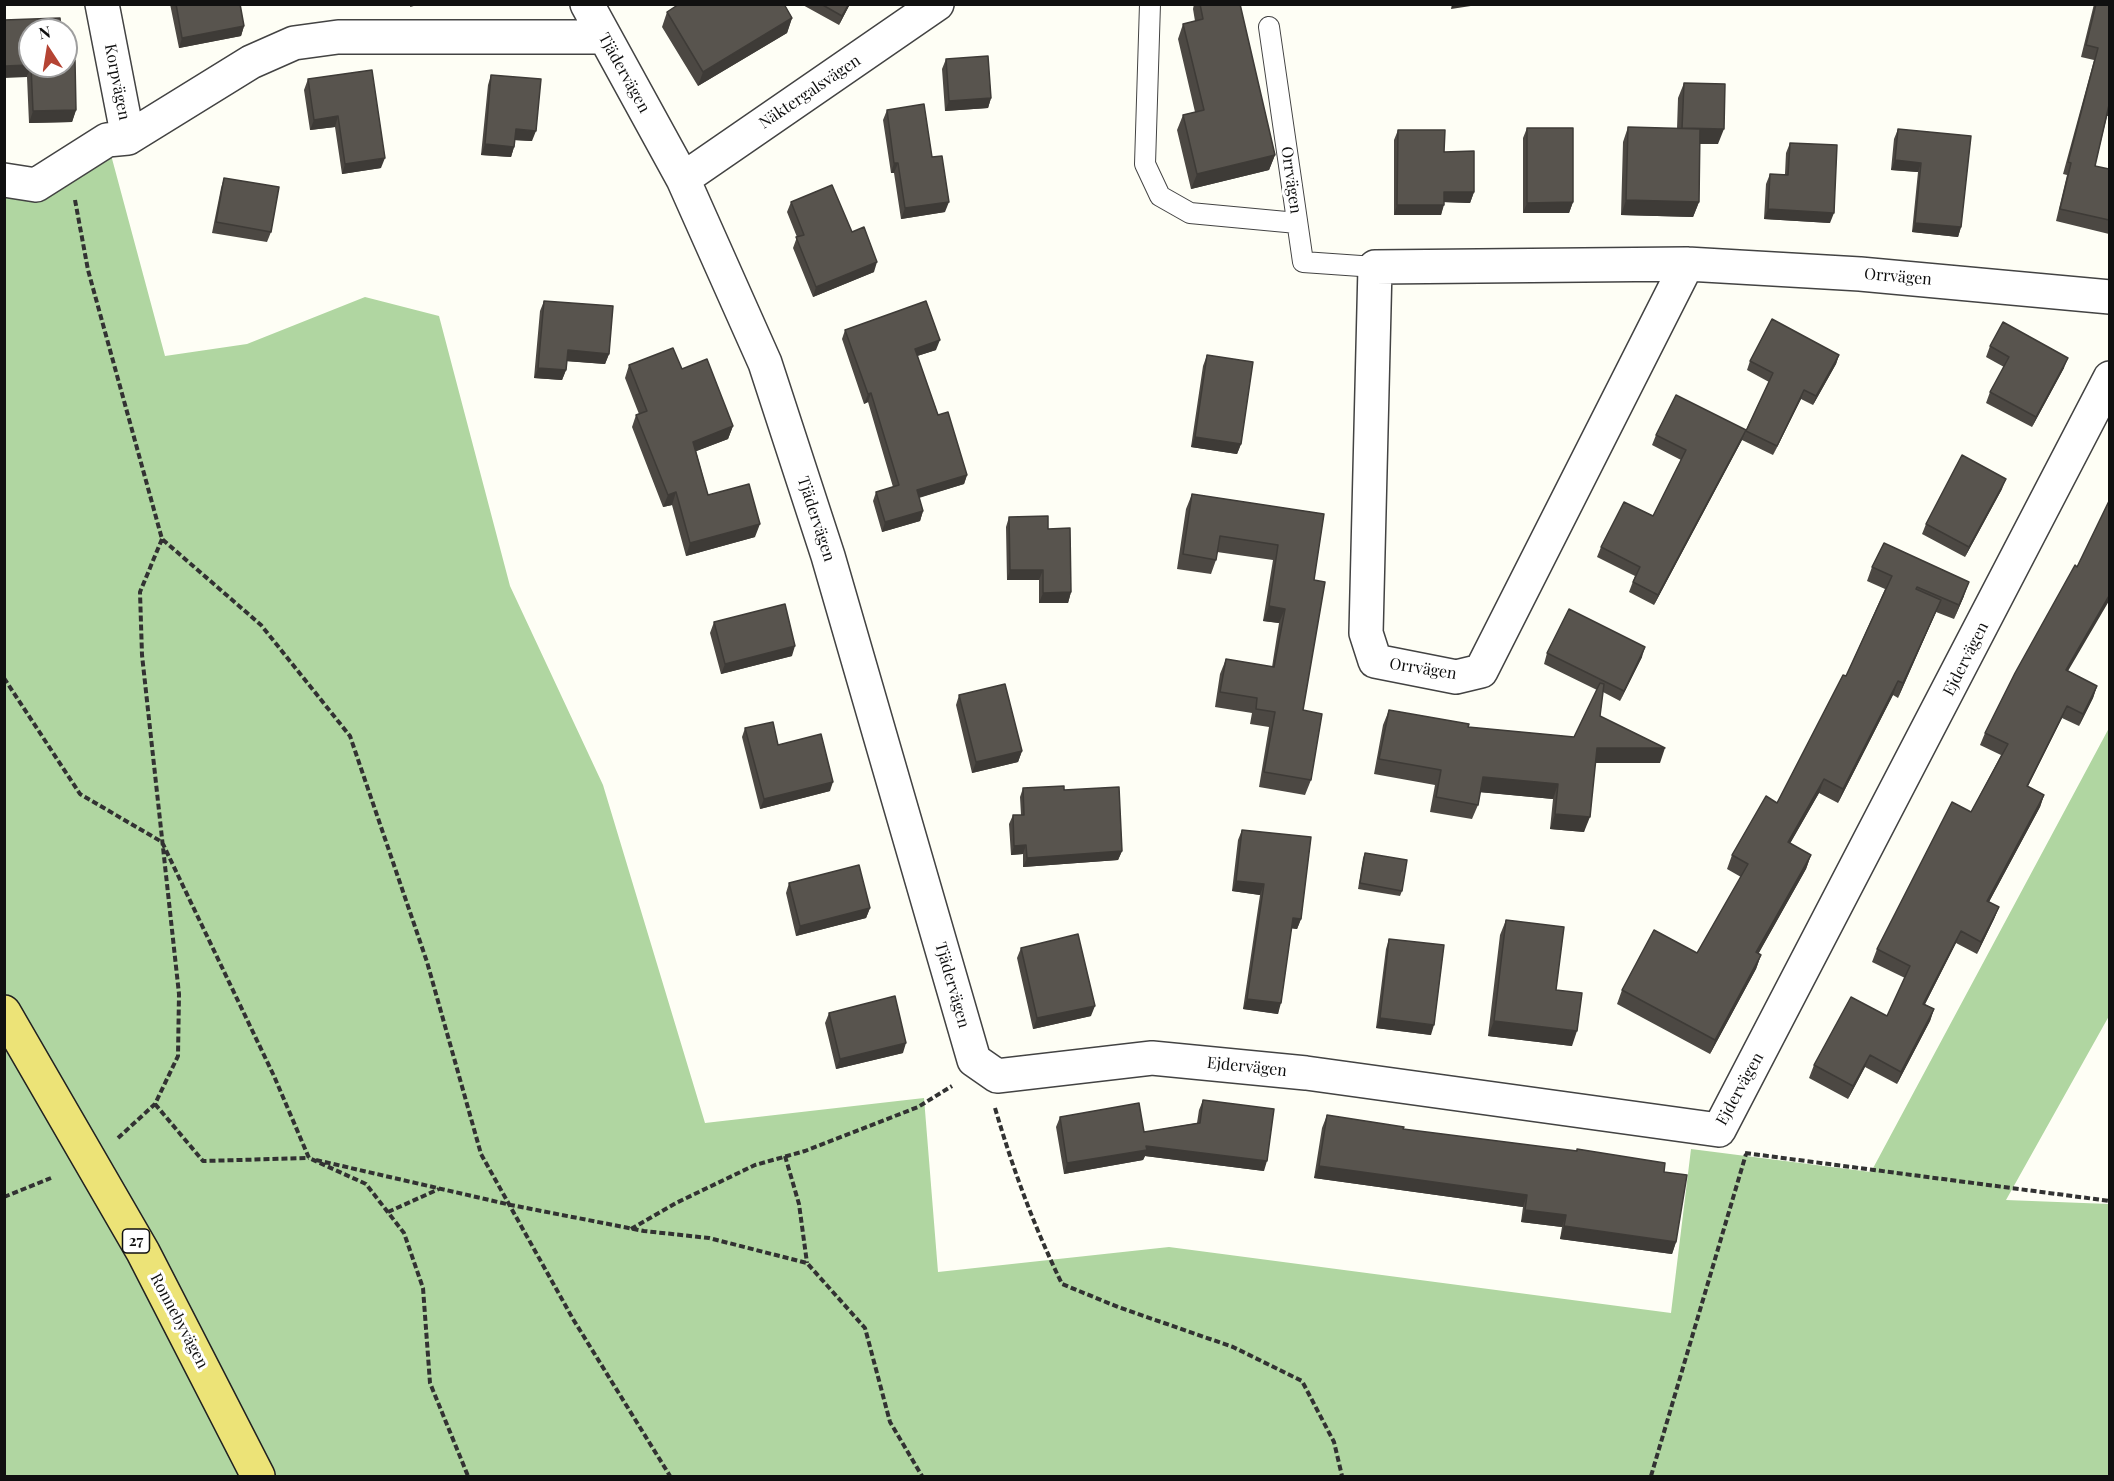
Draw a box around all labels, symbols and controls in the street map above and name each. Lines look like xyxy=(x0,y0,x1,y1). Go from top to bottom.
north arrow xyxy=(18,18,78,78)
text: N xyxy=(37,20,52,43)
street label: Tjädervägen xyxy=(594,30,654,116)
street label: Korpvägen xyxy=(100,42,134,122)
street label: Näktergalsvägen xyxy=(756,51,864,133)
street label: Orrvägen xyxy=(1277,145,1305,215)
street label: Orrvägen xyxy=(1863,264,1933,290)
street label: Tjädervägen xyxy=(793,474,839,564)
street label: Ejdervägen xyxy=(1939,619,1993,699)
street label: Orrvägen xyxy=(1388,654,1458,684)
street label: Tjädervägen xyxy=(931,940,973,1030)
street label: Ejdervägen xyxy=(1712,1049,1768,1129)
street label: Ejdervägen xyxy=(1206,1053,1288,1081)
road number: 27 xyxy=(122,1229,150,1253)
street label: Ronnebyvägen xyxy=(146,1270,212,1372)

